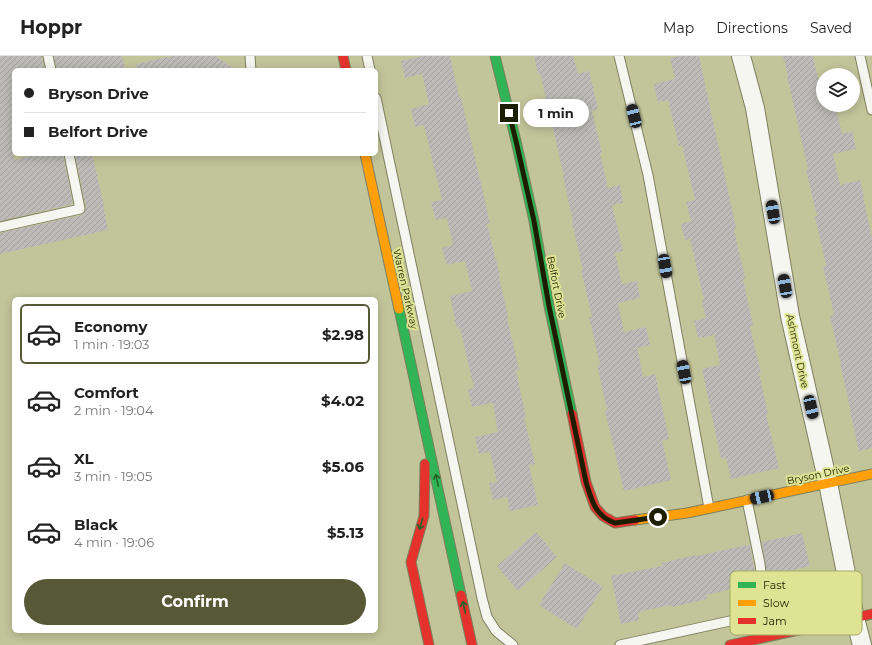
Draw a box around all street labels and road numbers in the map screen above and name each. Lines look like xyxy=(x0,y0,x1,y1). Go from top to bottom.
street label: Warren Parkway xyxy=(390,248,421,331)
street label: Belfort Drive xyxy=(544,255,569,319)
street label: Ashmont Drive xyxy=(783,313,812,389)
street label: Bryson Drive xyxy=(786,462,851,487)

